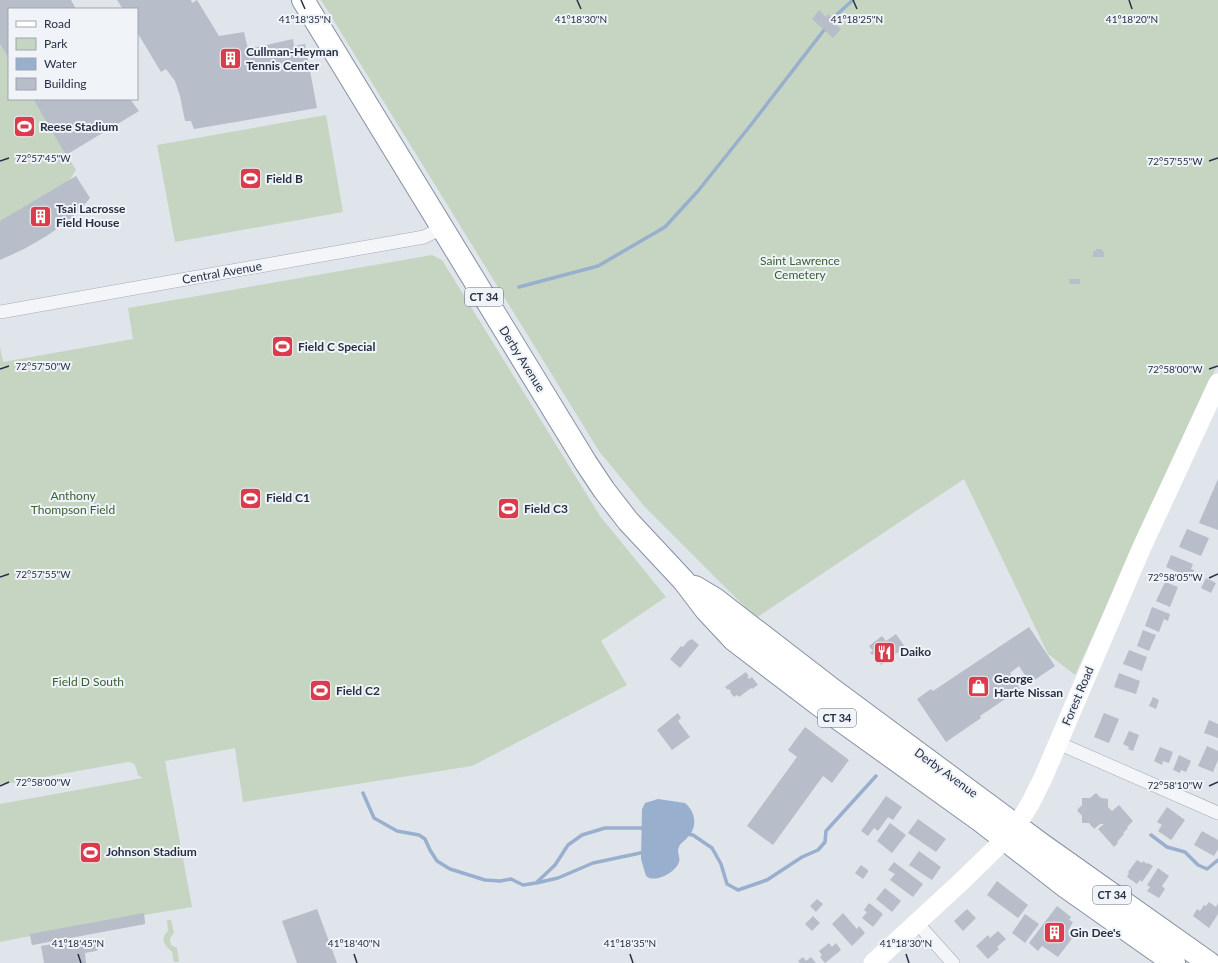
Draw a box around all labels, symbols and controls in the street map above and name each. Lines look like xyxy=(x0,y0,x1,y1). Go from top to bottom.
legend xyxy=(8,8,138,100)
text: 41°18'35"N xyxy=(279,13,331,25)
text: 41°18'30"N xyxy=(555,13,607,25)
text: 41°18'25"N xyxy=(831,13,883,25)
text: 41°18'20"N xyxy=(1106,13,1158,25)
text: Road xyxy=(44,16,71,31)
text: Park xyxy=(44,36,68,51)
place label: Cullman-Heyman Tennis Center xyxy=(246,44,339,73)
building icon: Cullman-Heyman Tennis Center xyxy=(218,46,244,72)
text: Water xyxy=(44,56,77,71)
text: Building xyxy=(44,76,87,91)
sports icon: Reese Stadium xyxy=(12,114,38,140)
place label: Reese Stadium xyxy=(40,119,118,134)
text: 72°57'45"W xyxy=(15,152,71,164)
text: 72°57'55"W xyxy=(1147,155,1203,167)
sports icon: Field B xyxy=(237,166,263,192)
place label: Field B xyxy=(266,171,303,186)
place label: Tsai Lacrosse Field House xyxy=(56,201,126,230)
building icon: Tsai Lacrosse Field House xyxy=(28,203,54,229)
park label: Saint Lawrence Cemetery xyxy=(760,253,840,282)
street label: Central Avenue xyxy=(181,258,263,287)
road number: CT 34 xyxy=(465,288,503,306)
street label: Derby Avenue xyxy=(496,323,549,394)
sports icon: Field C Special xyxy=(270,334,296,360)
place label: Field C Special xyxy=(298,339,375,354)
text: 72°57'50"W xyxy=(15,360,71,372)
text: 72°58'00"W xyxy=(1147,363,1203,375)
sports icon: Field C1 xyxy=(238,485,264,511)
park label: Anthony Thompson Field xyxy=(31,488,115,517)
place label: Field C1 xyxy=(266,490,310,505)
sports icon: Field C3 xyxy=(496,496,522,522)
place label: Field C3 xyxy=(524,501,568,516)
text: 72°57'55"W xyxy=(15,568,71,580)
text: 72°58'05"W xyxy=(1147,571,1203,583)
restaurant icon: Daiko xyxy=(871,639,897,665)
place label: Daiko xyxy=(900,644,931,659)
street label: Forest Road xyxy=(1058,664,1097,728)
place label: George Harte Nissan xyxy=(994,671,1063,700)
shop icon: George Harte Nissan xyxy=(966,673,992,699)
park label: Field D South xyxy=(52,674,124,689)
sports icon: Field C2 xyxy=(308,678,334,704)
place label: Field C2 xyxy=(336,683,380,698)
road number: CT 34 xyxy=(818,709,856,727)
street label: Derby Avenue xyxy=(912,745,981,801)
text: 72°58'00"W xyxy=(15,776,71,788)
text: 72°58'10"W xyxy=(1147,779,1203,791)
sports icon: Johnson Stadium xyxy=(78,839,104,865)
place label: Johnson Stadium xyxy=(106,844,197,859)
road number: CT 34 xyxy=(1093,886,1131,904)
building icon: Gin Dee's xyxy=(1041,920,1067,946)
place label: Gin Dee's xyxy=(1070,925,1121,940)
text: 41°18'45"N xyxy=(52,937,104,949)
text: 41°18'40"N xyxy=(328,937,380,949)
text: 41°18'35"N xyxy=(604,937,656,949)
text: 41°18'30"N xyxy=(880,937,932,949)

